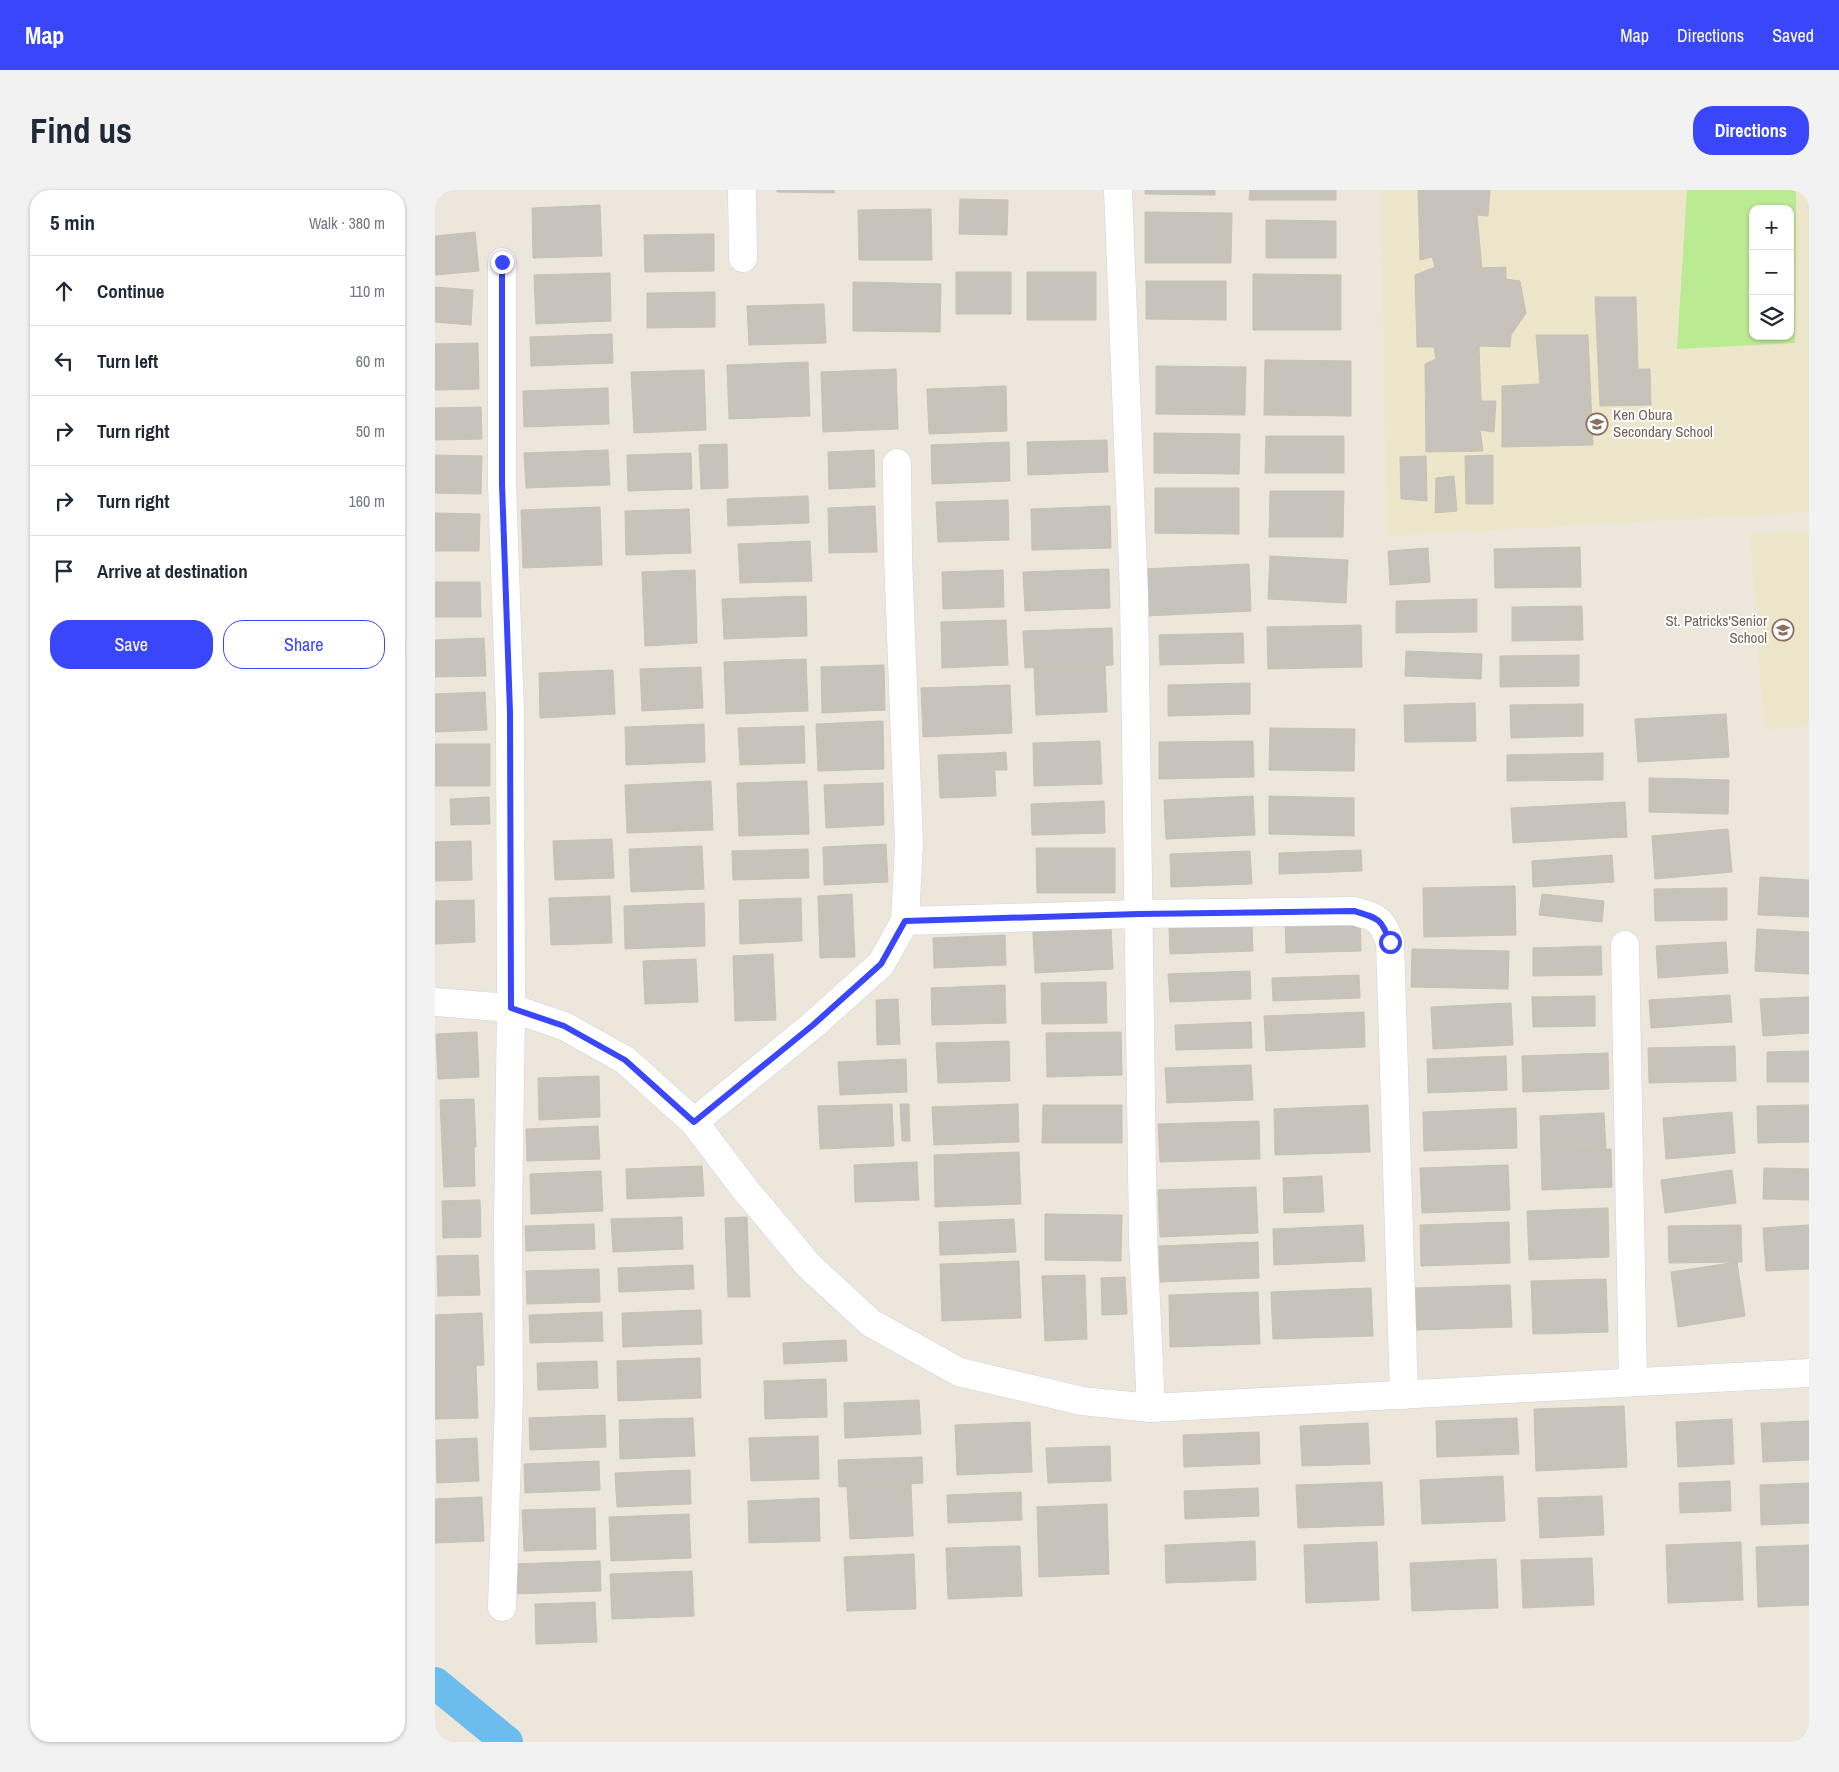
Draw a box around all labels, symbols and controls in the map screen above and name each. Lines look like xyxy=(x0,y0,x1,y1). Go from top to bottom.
text: Map xyxy=(25,19,64,51)
text: Map xyxy=(1620,23,1649,48)
text: Directions xyxy=(1677,23,1744,48)
text: Saved xyxy=(1772,23,1814,48)
button: Directions xyxy=(1693,106,1809,155)
text: Find us xyxy=(30,107,132,154)
map controls xyxy=(1749,205,1794,340)
button: + xyxy=(1749,205,1794,250)
text: 5 min xyxy=(50,208,95,237)
text: Walk · 380 m xyxy=(309,212,385,234)
button: − xyxy=(1749,250,1794,295)
route end xyxy=(491,251,514,274)
icon: ahead xyxy=(50,277,78,305)
text: Continue xyxy=(97,278,165,304)
text: 110 m xyxy=(349,280,385,302)
button: layers xyxy=(1749,295,1794,340)
icon: left xyxy=(50,347,78,375)
text: Turn left xyxy=(97,348,158,374)
text: 60 m xyxy=(356,350,385,372)
place label: Ken Obura Secondary School xyxy=(1613,404,1713,442)
school or university icon: Ken Obura Secondary School xyxy=(1585,412,1609,436)
icon: right xyxy=(50,417,78,445)
text: Turn right xyxy=(97,418,169,444)
text: 50 m xyxy=(356,420,385,442)
icon: right xyxy=(50,487,78,515)
text: Turn right xyxy=(97,488,169,514)
text: 160 m xyxy=(349,490,385,512)
icon: arrive xyxy=(50,557,78,585)
text: Arrive at destination xyxy=(97,558,248,584)
place label: St. Patricks'Senior School xyxy=(1666,610,1767,648)
school or university icon: St. Patricks'Senior School xyxy=(1771,618,1795,642)
button: Save xyxy=(50,620,213,669)
button: Share xyxy=(223,620,385,669)
route start xyxy=(1379,931,1402,954)

